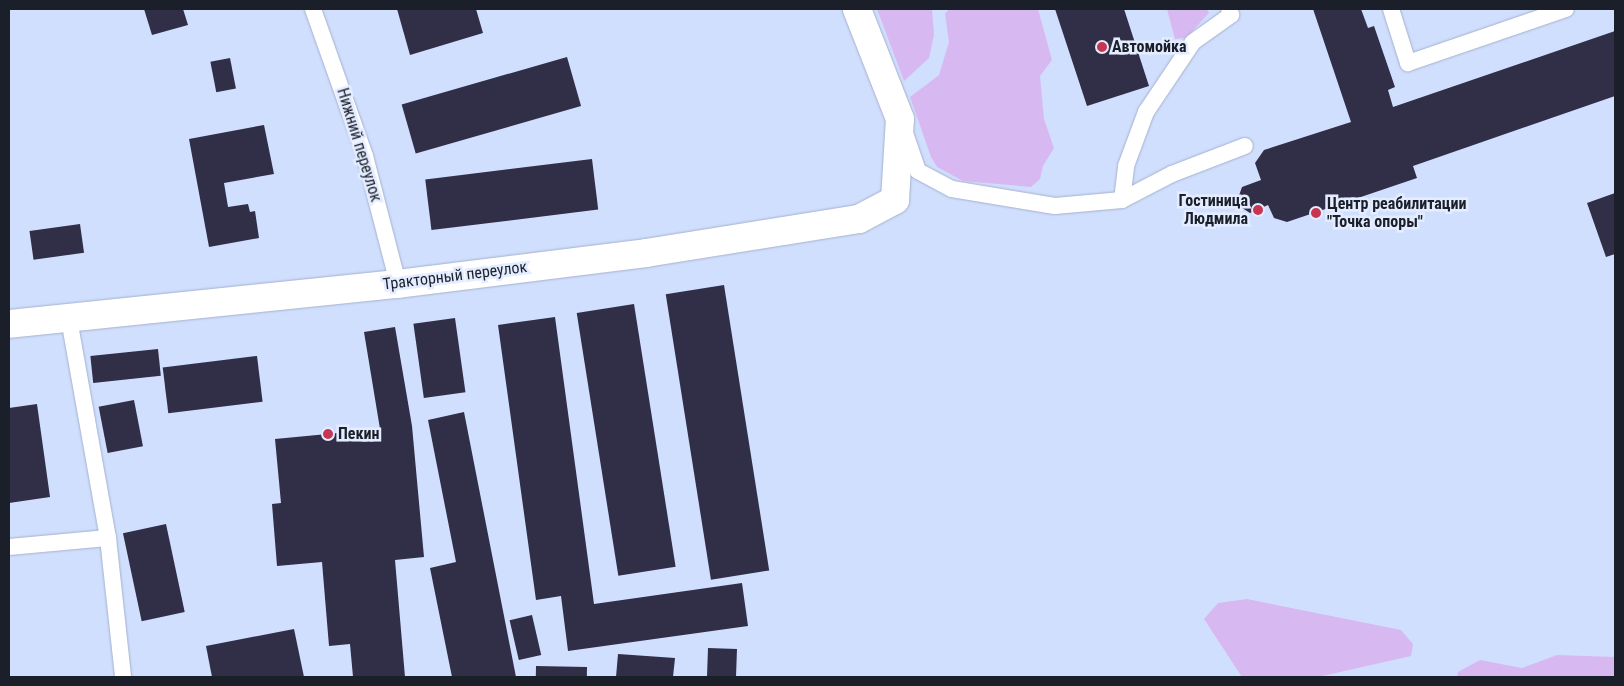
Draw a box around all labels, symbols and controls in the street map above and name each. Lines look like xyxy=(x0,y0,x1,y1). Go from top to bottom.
place label: Автомойка xyxy=(1112,37,1187,57)
marker: Автомойка xyxy=(1096,41,1108,53)
street label: Нижний переулок xyxy=(333,86,385,204)
place label: Гостиница Людмила xyxy=(1179,191,1248,229)
place label: Центр реабилитации "Точка опоры" xyxy=(1327,194,1467,232)
marker: Гостиница Людмила xyxy=(1252,204,1264,216)
marker: Центр реабилитации "Точка опоры" xyxy=(1309,206,1323,220)
street label: Тракторный переулок xyxy=(382,258,528,294)
place label: Пекин xyxy=(338,424,380,444)
marker: Пекин xyxy=(322,428,334,440)

